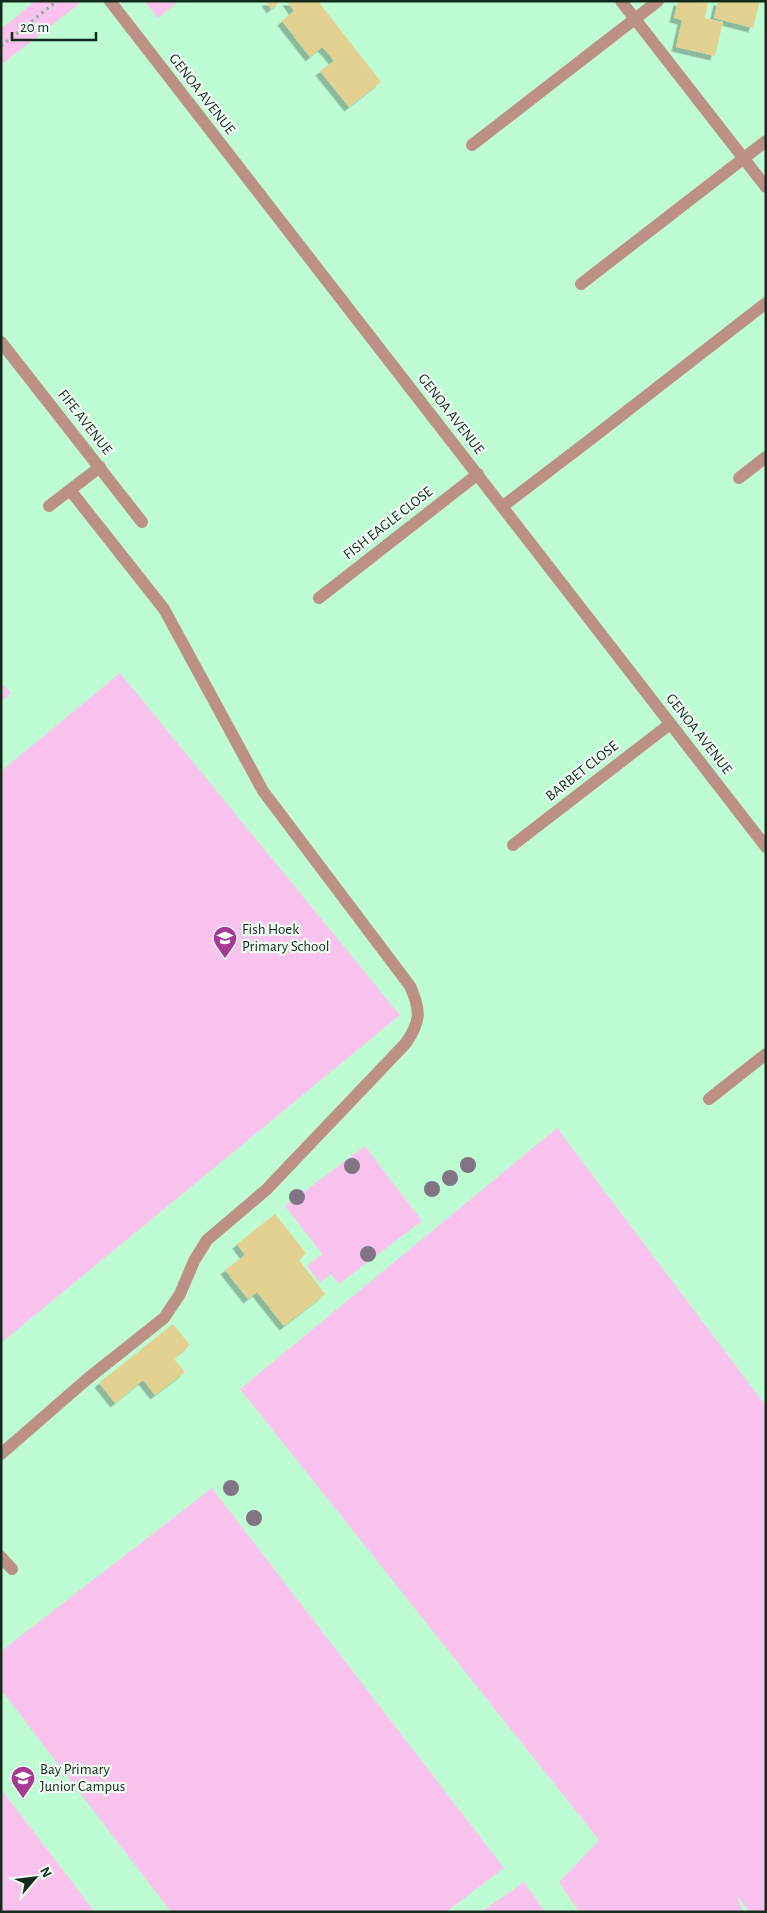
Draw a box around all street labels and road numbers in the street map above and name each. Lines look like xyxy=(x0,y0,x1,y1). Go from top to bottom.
street label: GENOA AVENUE xyxy=(166,51,238,137)
street label: GENOA AVENUE xyxy=(415,371,487,457)
street label: FIFE AVENUE xyxy=(55,387,115,457)
street label: FISH EAGLE CLOSE xyxy=(341,484,435,562)
street label: GENOA AVENUE xyxy=(663,691,735,777)
street label: BARBET CLOSE xyxy=(543,738,621,804)

